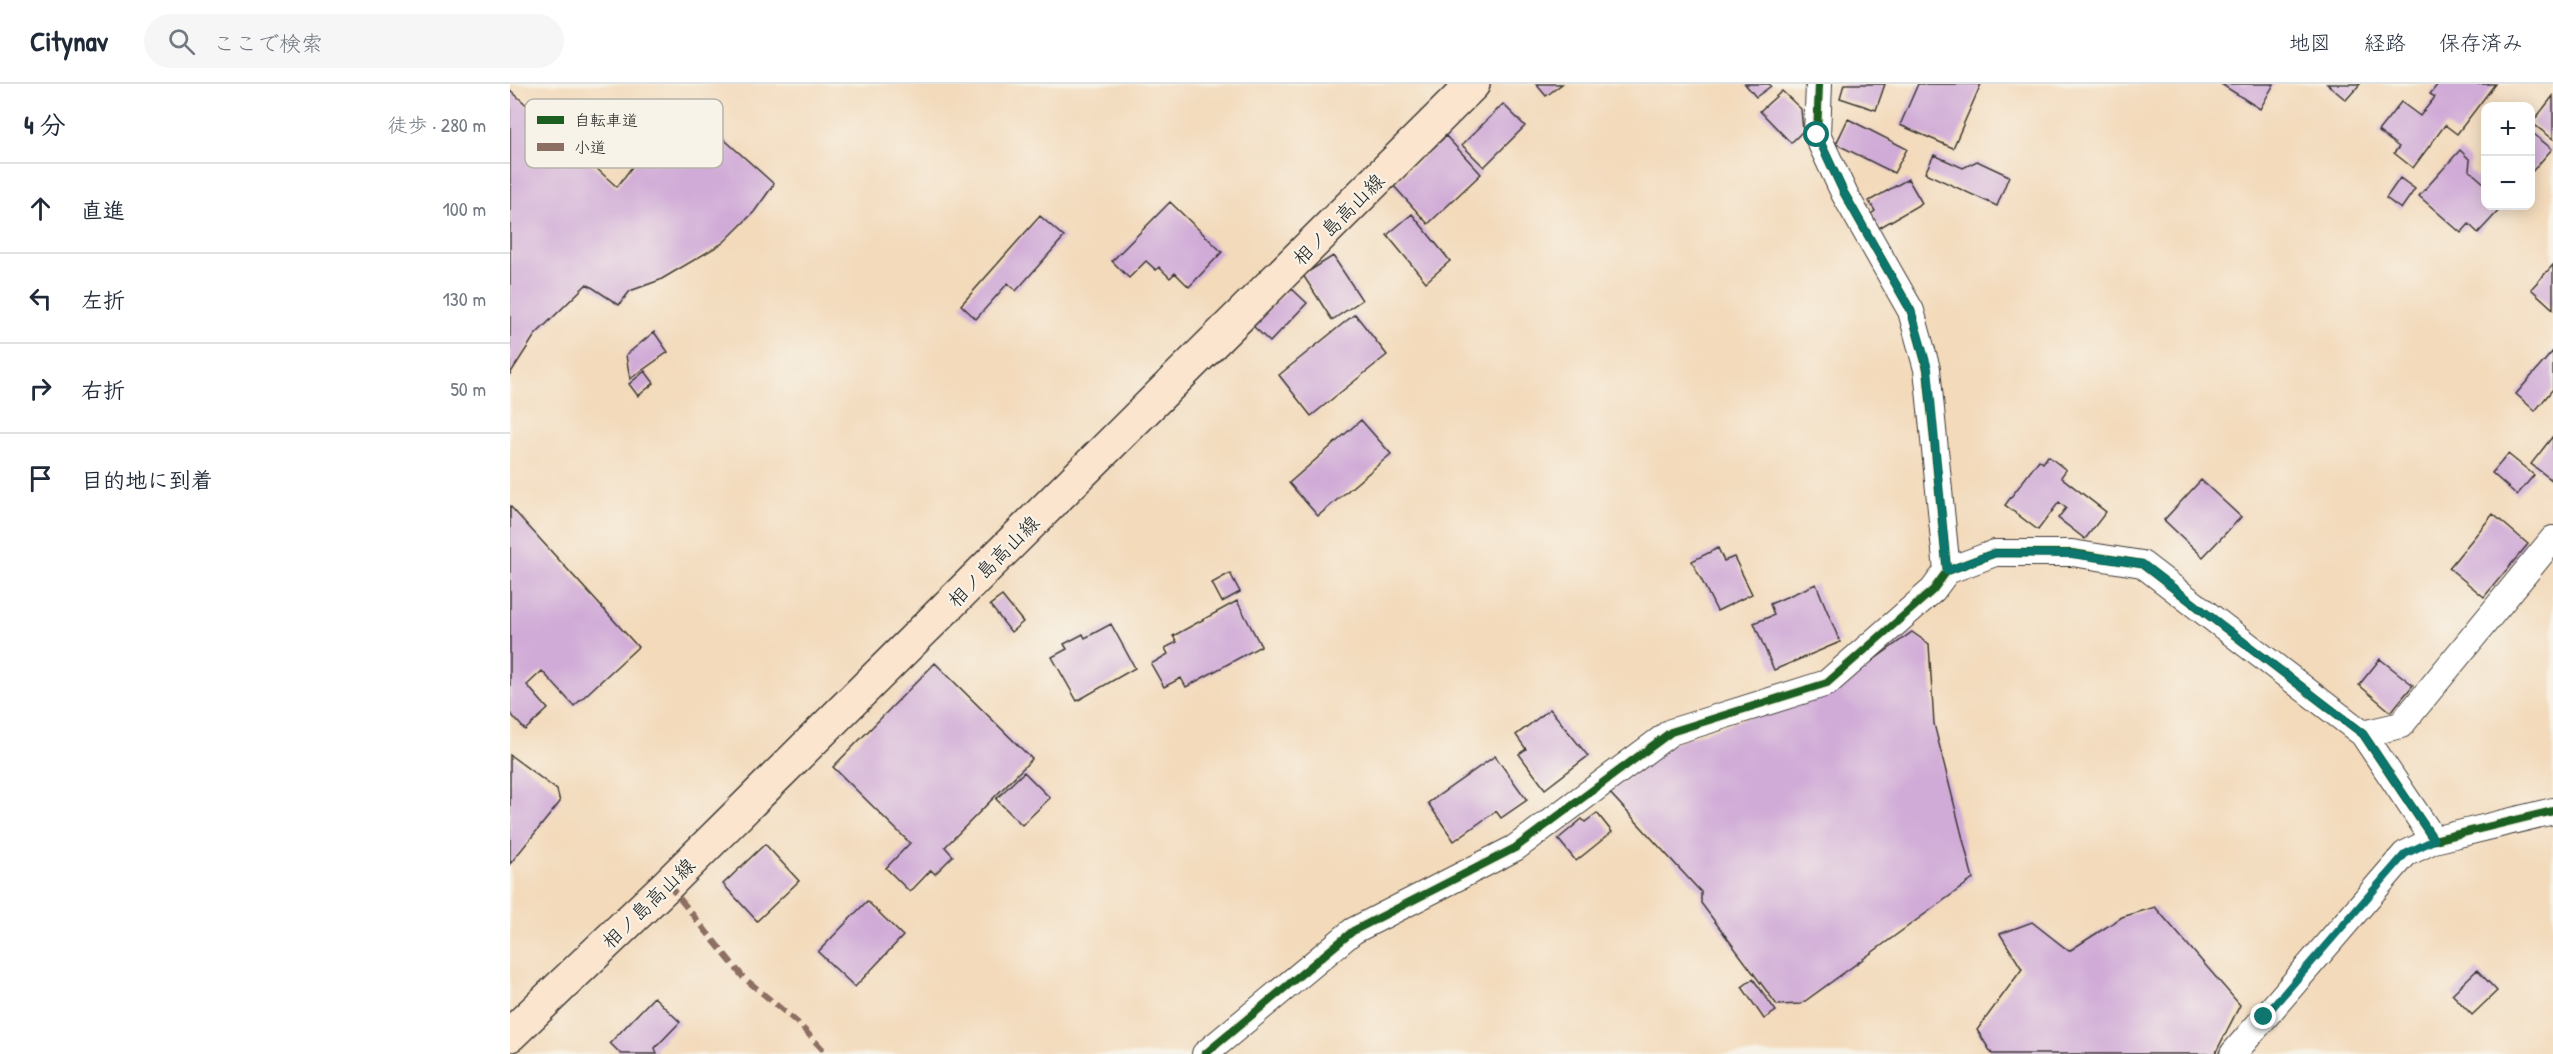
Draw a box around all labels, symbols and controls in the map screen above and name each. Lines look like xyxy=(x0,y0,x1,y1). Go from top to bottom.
search box xyxy=(144,14,564,68)
text: Citynav xyxy=(30,22,108,60)
icon: search xyxy=(165,25,198,58)
text: ここで検索 xyxy=(213,28,323,58)
text: 地図 xyxy=(2289,28,2331,57)
text: 経路 xyxy=(2364,28,2406,57)
text: 保存済み xyxy=(2439,28,2523,57)
legend xyxy=(525,99,723,168)
map controls xyxy=(2481,102,2535,210)
button: + xyxy=(2481,102,2535,156)
text: 4 分 xyxy=(24,107,66,142)
text: 自転車道 xyxy=(574,109,638,131)
text: 徒歩 · 280 m xyxy=(388,111,486,138)
route start xyxy=(1803,121,1829,147)
text: 小道 xyxy=(574,136,606,158)
button: − xyxy=(2481,156,2535,210)
street label: 相ノ島高山線 xyxy=(1286,167,1390,271)
icon: ahead xyxy=(24,192,57,225)
text: 直進 xyxy=(81,195,125,225)
text: 100 m xyxy=(443,195,486,222)
icon: left xyxy=(24,282,57,315)
text: 左折 xyxy=(81,285,125,315)
text: 130 m xyxy=(443,285,486,312)
icon: right xyxy=(24,372,57,405)
text: 右折 xyxy=(81,375,125,405)
text: 50 m xyxy=(450,375,486,402)
icon: arrive xyxy=(24,462,57,495)
text: 目的地に到着 xyxy=(81,465,213,495)
street label: 相ノ島高山線 xyxy=(941,509,1045,613)
street label: 相ノ島高山線 xyxy=(595,852,701,954)
route end xyxy=(2250,1003,2276,1029)

